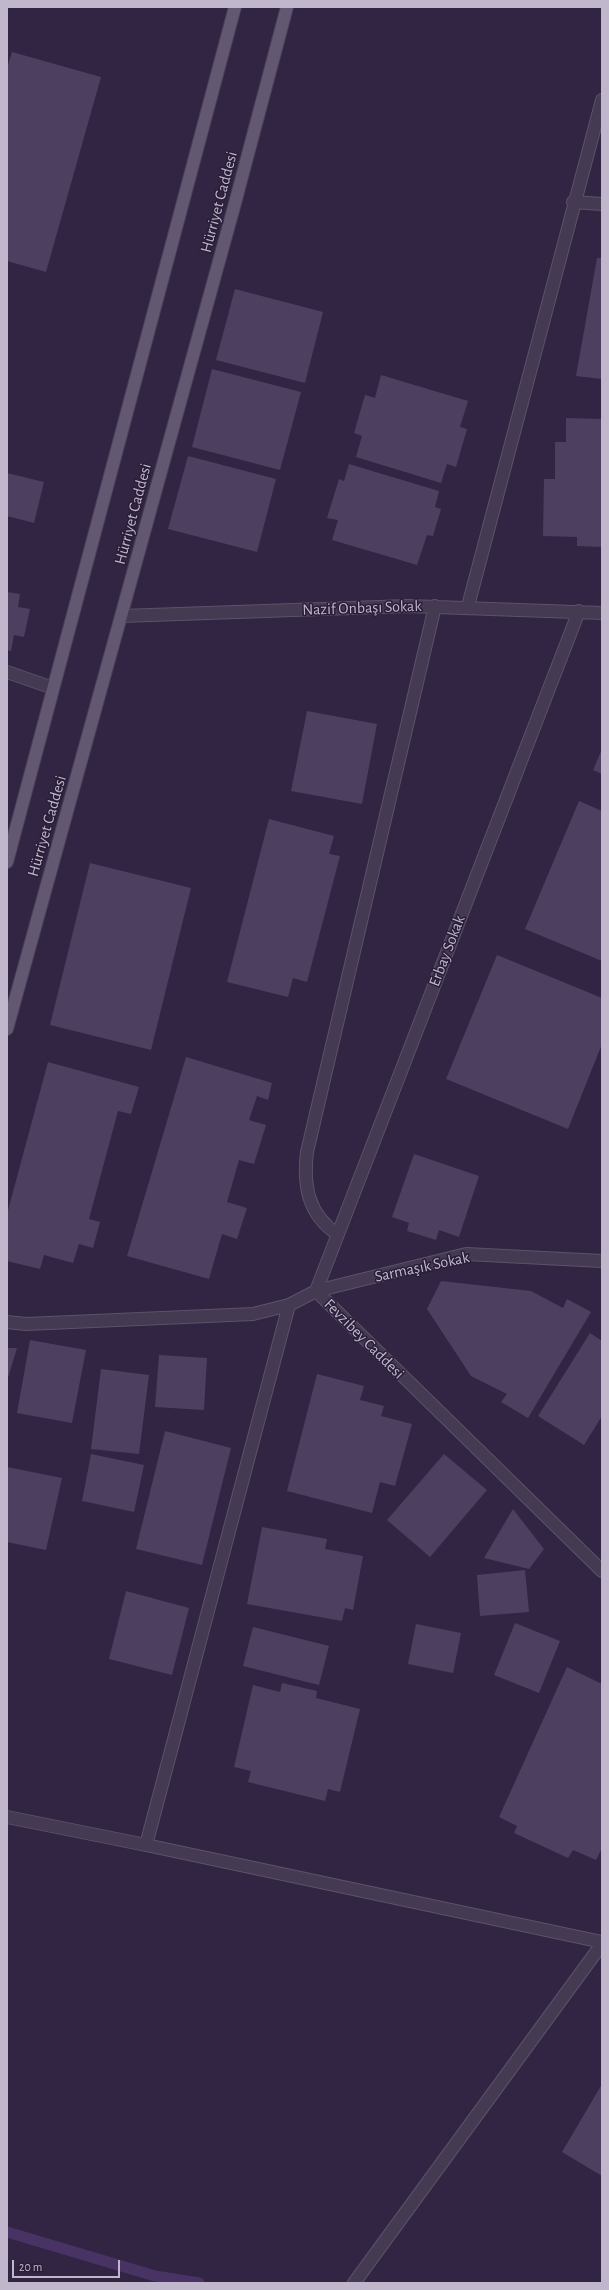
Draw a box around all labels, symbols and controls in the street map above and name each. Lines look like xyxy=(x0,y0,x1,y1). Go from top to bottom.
street label: Hürriyet Caddesi xyxy=(196,149,242,255)
street label: Hürriyet Caddesi xyxy=(110,461,156,567)
street label: Nazif Onbaşı Sokak xyxy=(302,596,422,620)
street label: Hürriyet Caddesi xyxy=(23,773,71,879)
street label: Erbay Sokak xyxy=(425,913,469,989)
street label: Sarmaşık Sokak xyxy=(373,1248,471,1286)
street label: Fevzibey Caddesi xyxy=(320,1295,408,1383)
scale bar xyxy=(14,2252,122,2278)
text: 20 m xyxy=(19,2261,42,2273)

